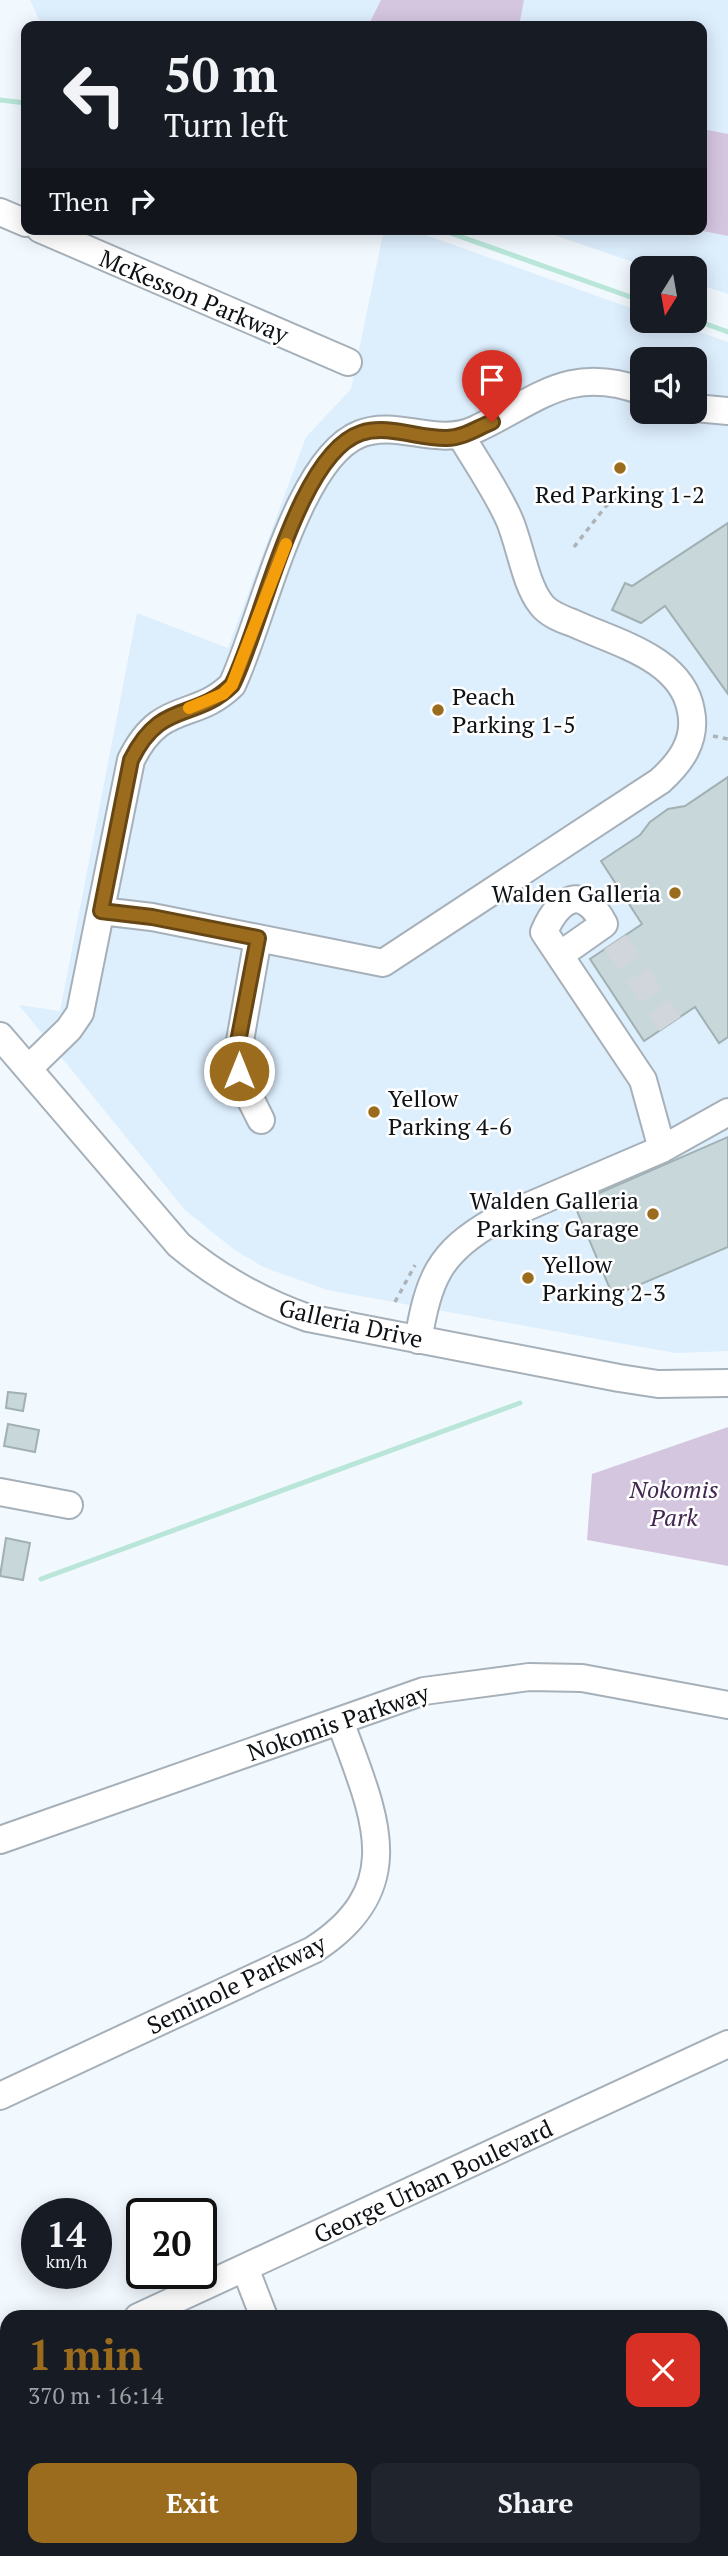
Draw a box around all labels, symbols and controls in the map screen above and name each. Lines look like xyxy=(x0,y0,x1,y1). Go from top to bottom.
text: 50 m xyxy=(164,41,278,106)
icon: left xyxy=(49,49,140,140)
text: Turn left xyxy=(164,104,288,146)
icon: right xyxy=(123,182,161,220)
text: Then xyxy=(49,184,109,218)
street label: McKesson Parkway xyxy=(95,242,294,351)
north arrow xyxy=(630,256,707,332)
map controls xyxy=(630,256,707,424)
button: sound xyxy=(630,347,707,424)
pin xyxy=(462,350,522,422)
icon: arrive xyxy=(473,361,511,399)
marker: Red Parking 1-2 xyxy=(612,460,628,476)
place label: Red Parking 1-2 xyxy=(535,478,705,510)
place label: Peach Parking 1-5 xyxy=(452,680,576,740)
marker: Peach Parking 1-5 xyxy=(430,702,446,718)
place label: Walden Galleria xyxy=(492,877,661,909)
marker: Walden Galleria xyxy=(667,885,683,901)
position arrow xyxy=(202,1034,276,1108)
place label: Yellow Parking 4-6 xyxy=(388,1082,512,1142)
marker: Yellow Parking 4-6 xyxy=(366,1104,382,1120)
place label: Walden Galleria Parking Garage xyxy=(470,1184,639,1244)
marker: Walden Galleria Parking Garage xyxy=(645,1206,661,1222)
place label: Yellow Parking 2-3 xyxy=(542,1248,666,1308)
marker: Yellow Parking 2-3 xyxy=(520,1270,536,1286)
street label: Galleria Drive xyxy=(276,1291,426,1355)
park label: Nokomis Park xyxy=(629,1473,718,1533)
street label: Nokomis Parkway xyxy=(243,1676,434,1768)
street label: Seminole Parkway xyxy=(141,1926,332,2041)
street label: George Urban Boulevard xyxy=(309,2112,557,2250)
speed limit sign: 20 xyxy=(126,2198,217,2289)
text: 14 xyxy=(47,2211,86,2257)
text: km/h xyxy=(46,2249,87,2273)
text: 1 min xyxy=(28,2326,143,2382)
button: close xyxy=(626,2333,700,2407)
text: 370 m · 16:14 xyxy=(28,2380,163,2411)
button: Exit xyxy=(28,2463,357,2543)
button: Share xyxy=(371,2463,700,2543)

